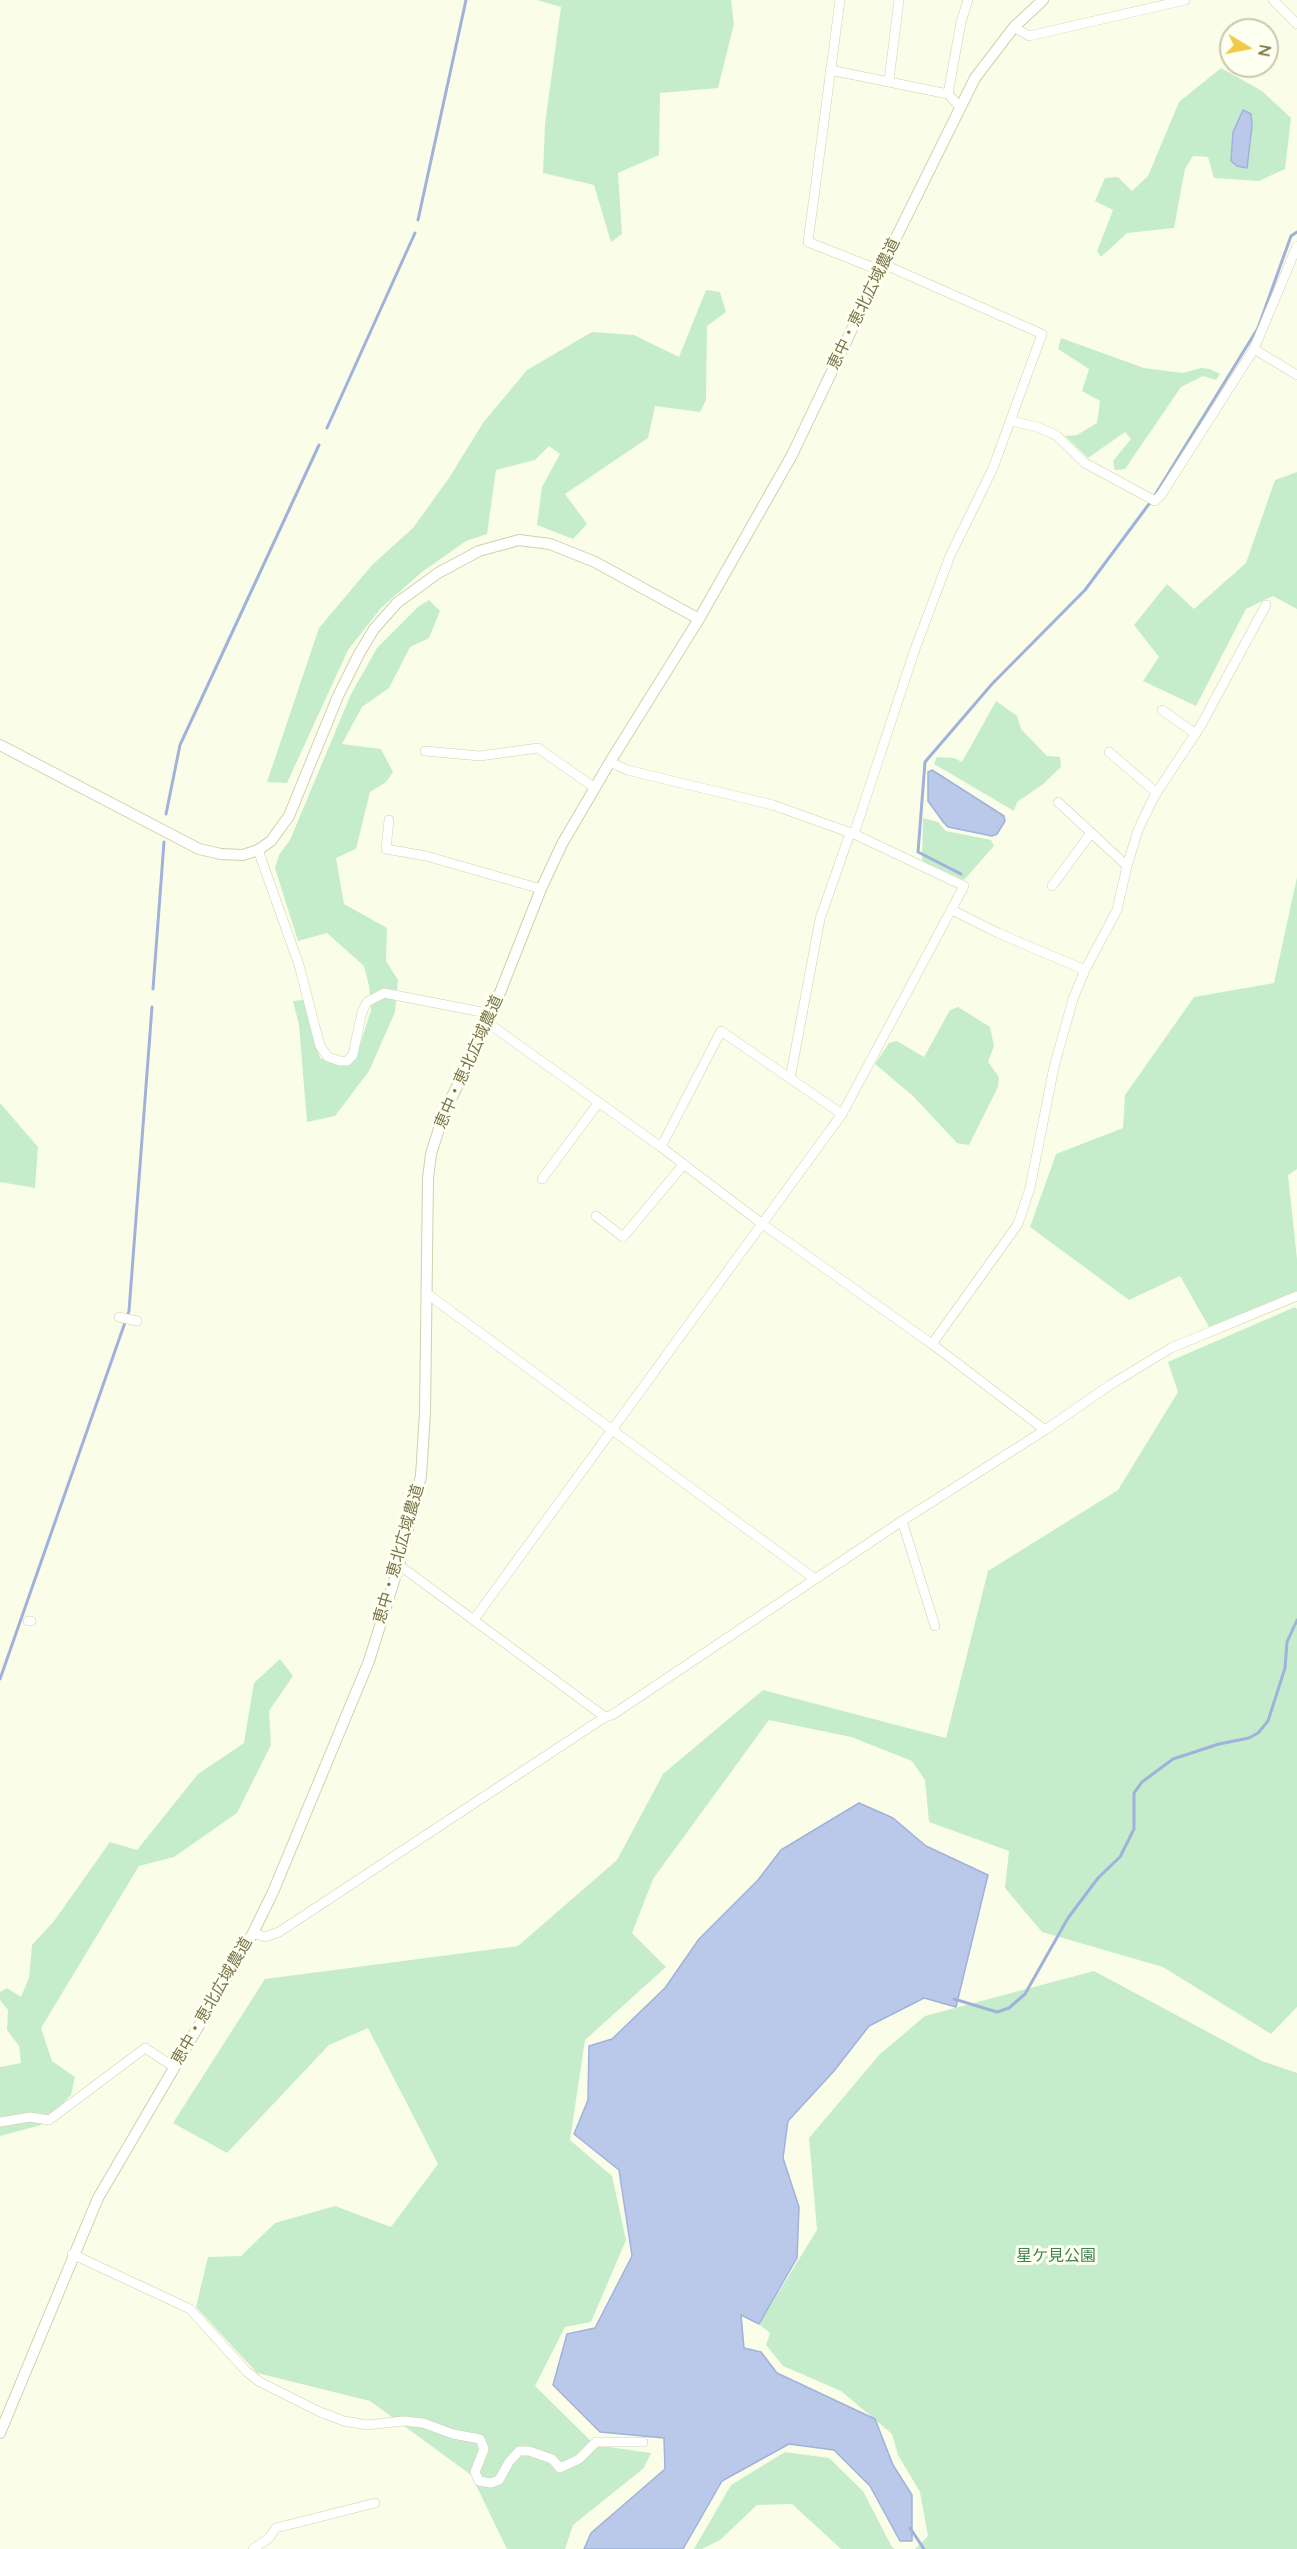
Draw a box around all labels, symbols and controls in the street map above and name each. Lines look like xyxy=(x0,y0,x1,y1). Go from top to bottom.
north arrow xyxy=(1219,18,1279,78)
text: N xyxy=(1254,43,1276,58)
street label: 恵中・恵北広域農道 xyxy=(824,235,904,373)
street label: 恵中・恵北広域農道 xyxy=(431,992,507,1132)
street label: 恵中・恵北広域農道 xyxy=(370,1482,428,1626)
street label: 恵中・恵北広域農道 xyxy=(168,1934,256,2068)
park label: 星ケ見公園 xyxy=(1016,2246,1096,2266)

